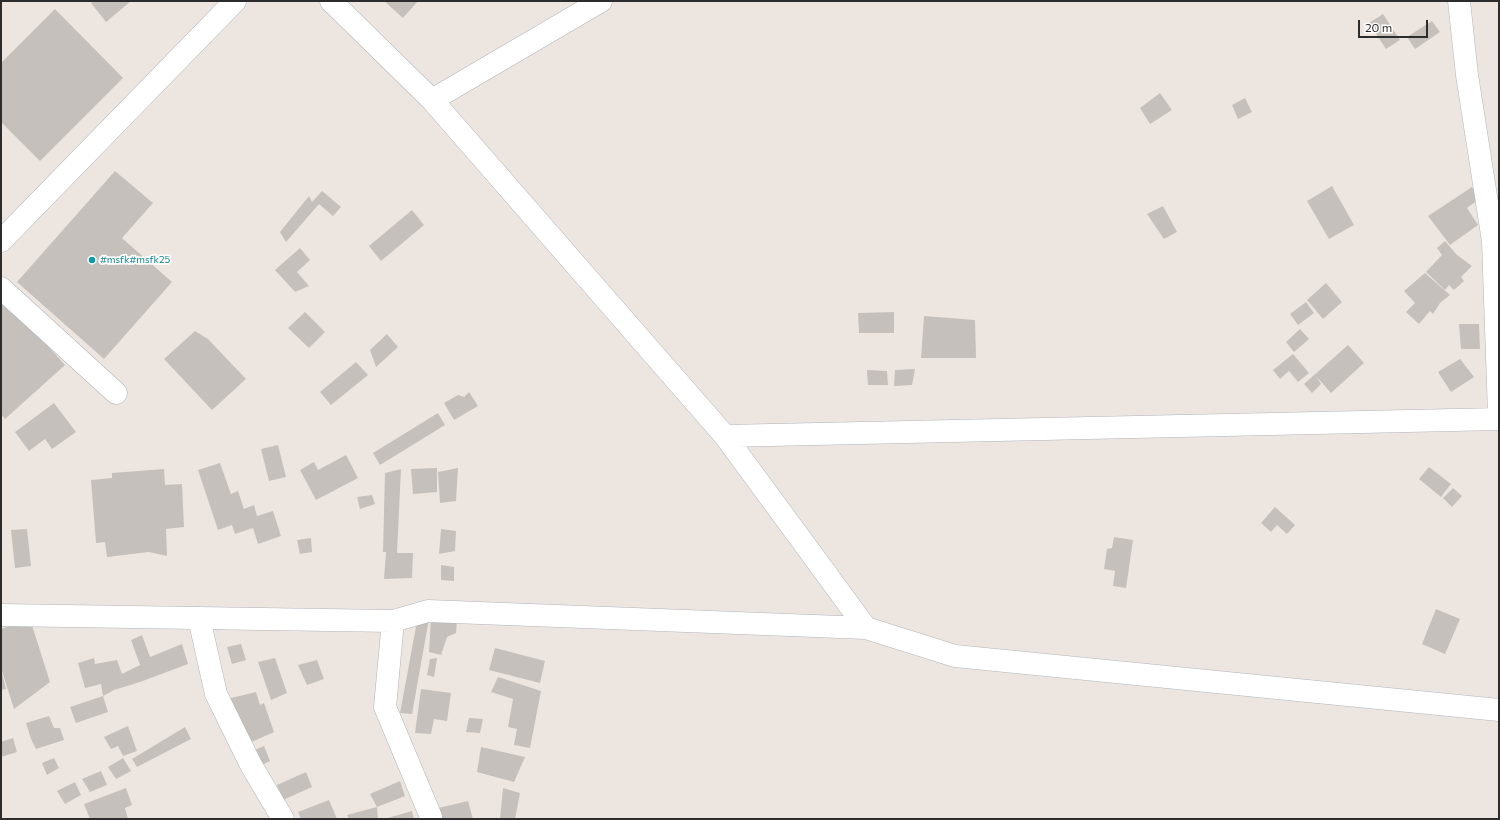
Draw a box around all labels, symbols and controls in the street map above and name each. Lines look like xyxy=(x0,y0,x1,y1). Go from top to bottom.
scale bar xyxy=(1360,12,1430,38)
text: 20 m xyxy=(1365,20,1392,34)
place label: #msfk#msfk25 xyxy=(100,254,170,266)
marker: #msfk#msfk25 xyxy=(87,255,97,265)

